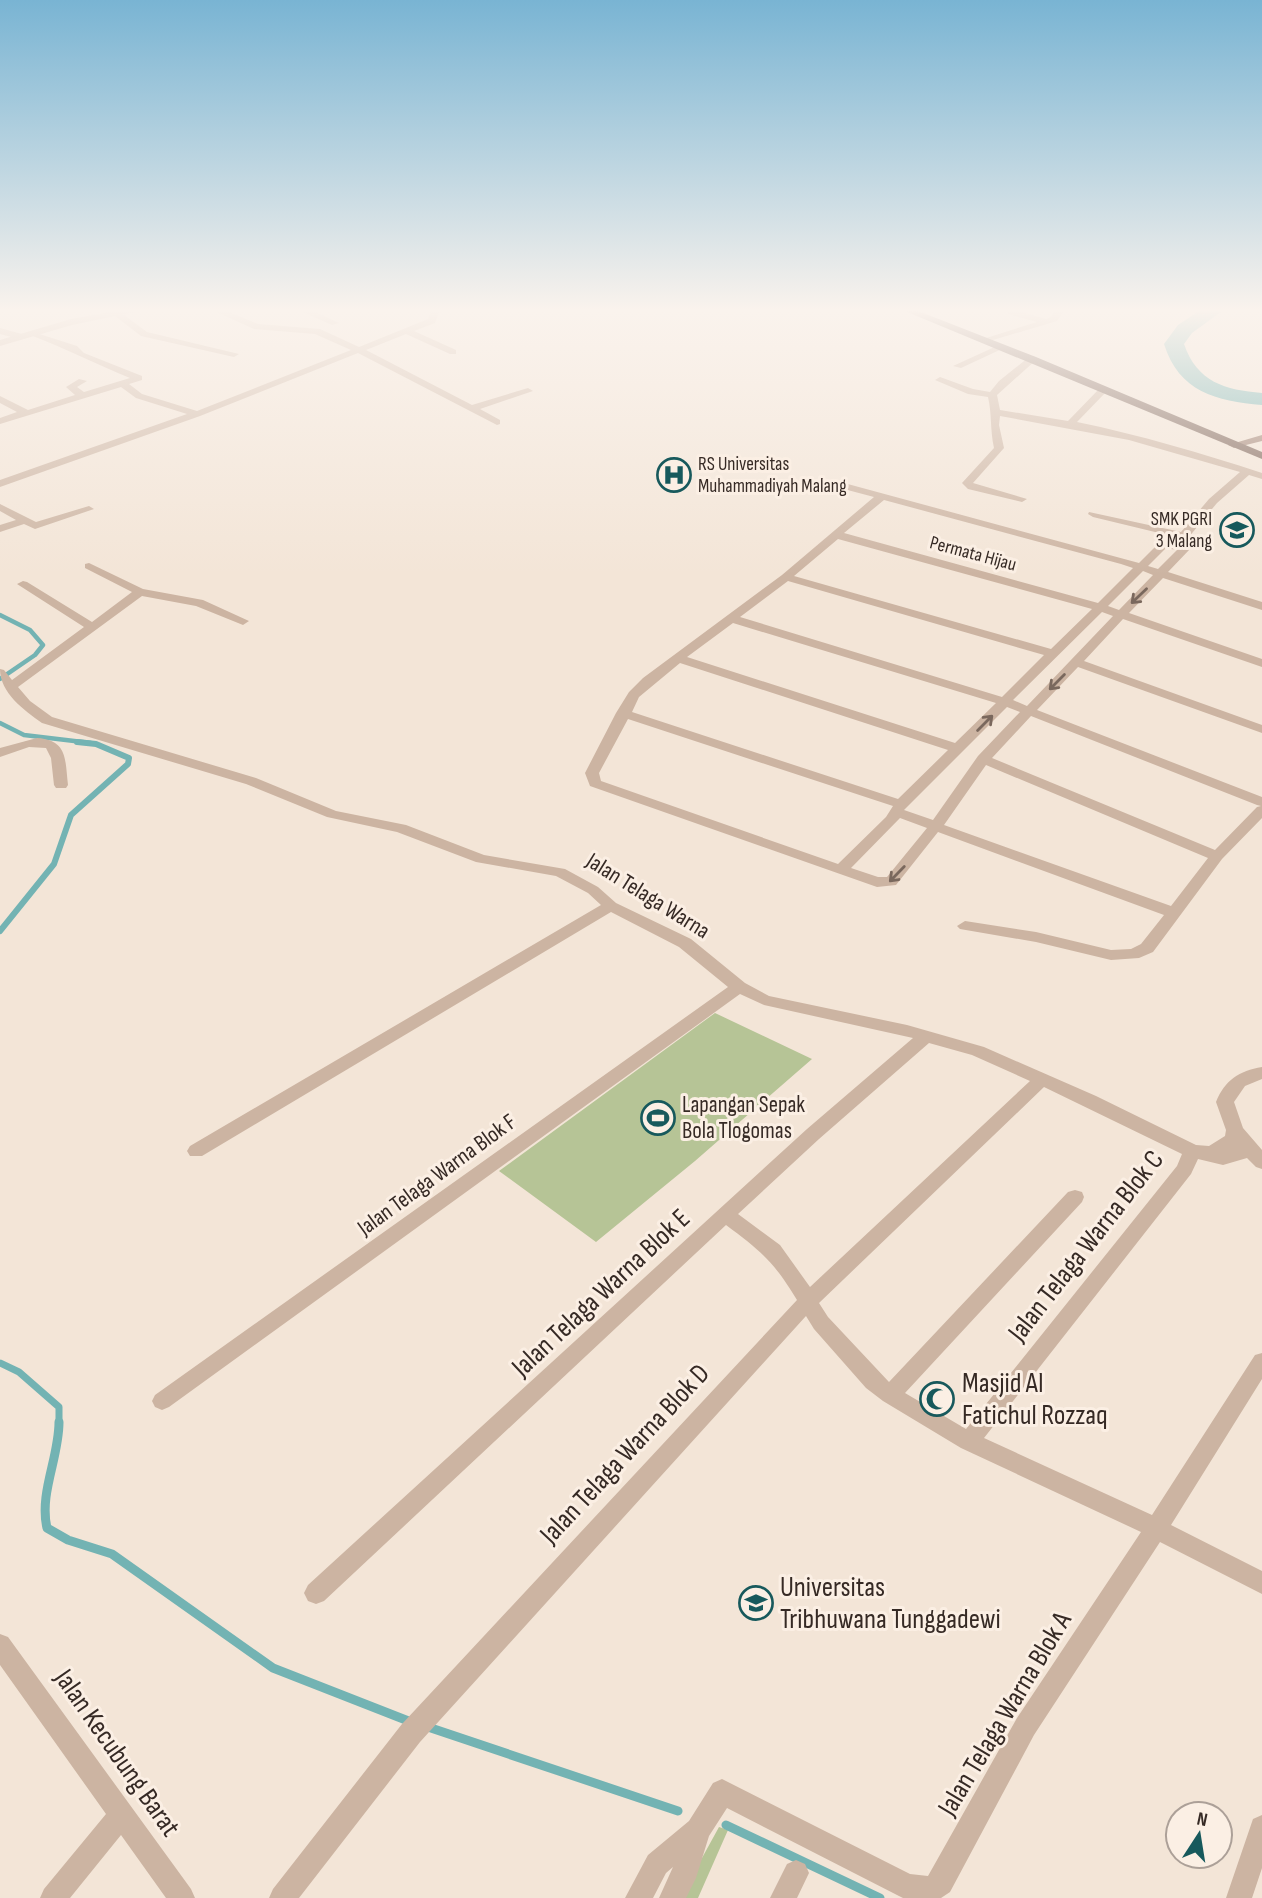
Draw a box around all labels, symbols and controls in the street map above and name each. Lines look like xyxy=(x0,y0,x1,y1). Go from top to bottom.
place label: RS Universitas Muhammadiyah Malang xyxy=(698,453,847,498)
hospital icon: RS Universitas Muhammadiyah Malang xyxy=(655,456,693,494)
place label: SMK PGRI 3 Malang xyxy=(1151,508,1212,553)
school or university icon: SMK PGRI 3 Malang xyxy=(1218,511,1256,549)
street label: Permata Hijau xyxy=(927,531,1019,577)
one-way arrow xyxy=(1131,588,1148,605)
one-way arrow xyxy=(1048,673,1065,690)
one-way arrow xyxy=(976,715,993,732)
street label: Jalan Telaga Warna xyxy=(580,846,715,945)
one-way arrow xyxy=(888,865,905,882)
place label: Lapangan Sepak Bola Tlogomas xyxy=(682,1091,805,1145)
sports icon: Lapangan Sepak Bola Tlogomas xyxy=(639,1099,677,1137)
street label: Jalan Telaga Warna Blok F xyxy=(351,1108,522,1243)
street label: Jalan Telaga Warna Blok C xyxy=(1001,1144,1171,1349)
street label: Jalan Telaga Warna Blok E xyxy=(504,1202,697,1385)
street label: Jalan Telaga Warna Blok D xyxy=(533,1357,717,1551)
place label: Masjid Al Fatichul Rozzaq xyxy=(962,1367,1108,1432)
mosque icon: Masjid Al Fatichul Rozzaq xyxy=(918,1380,956,1418)
place label: Universitas Tribhuwana Tunggadewi xyxy=(780,1571,1001,1636)
school or university icon: Universitas Tribhuwana Tunggadewi xyxy=(737,1584,775,1622)
street label: Jalan Telaga Warna Blok A xyxy=(931,1605,1079,1823)
street label: Jalan Kecubung Barat xyxy=(47,1662,187,1843)
north arrow xyxy=(1164,1800,1234,1870)
text: N xyxy=(1195,1808,1210,1832)

